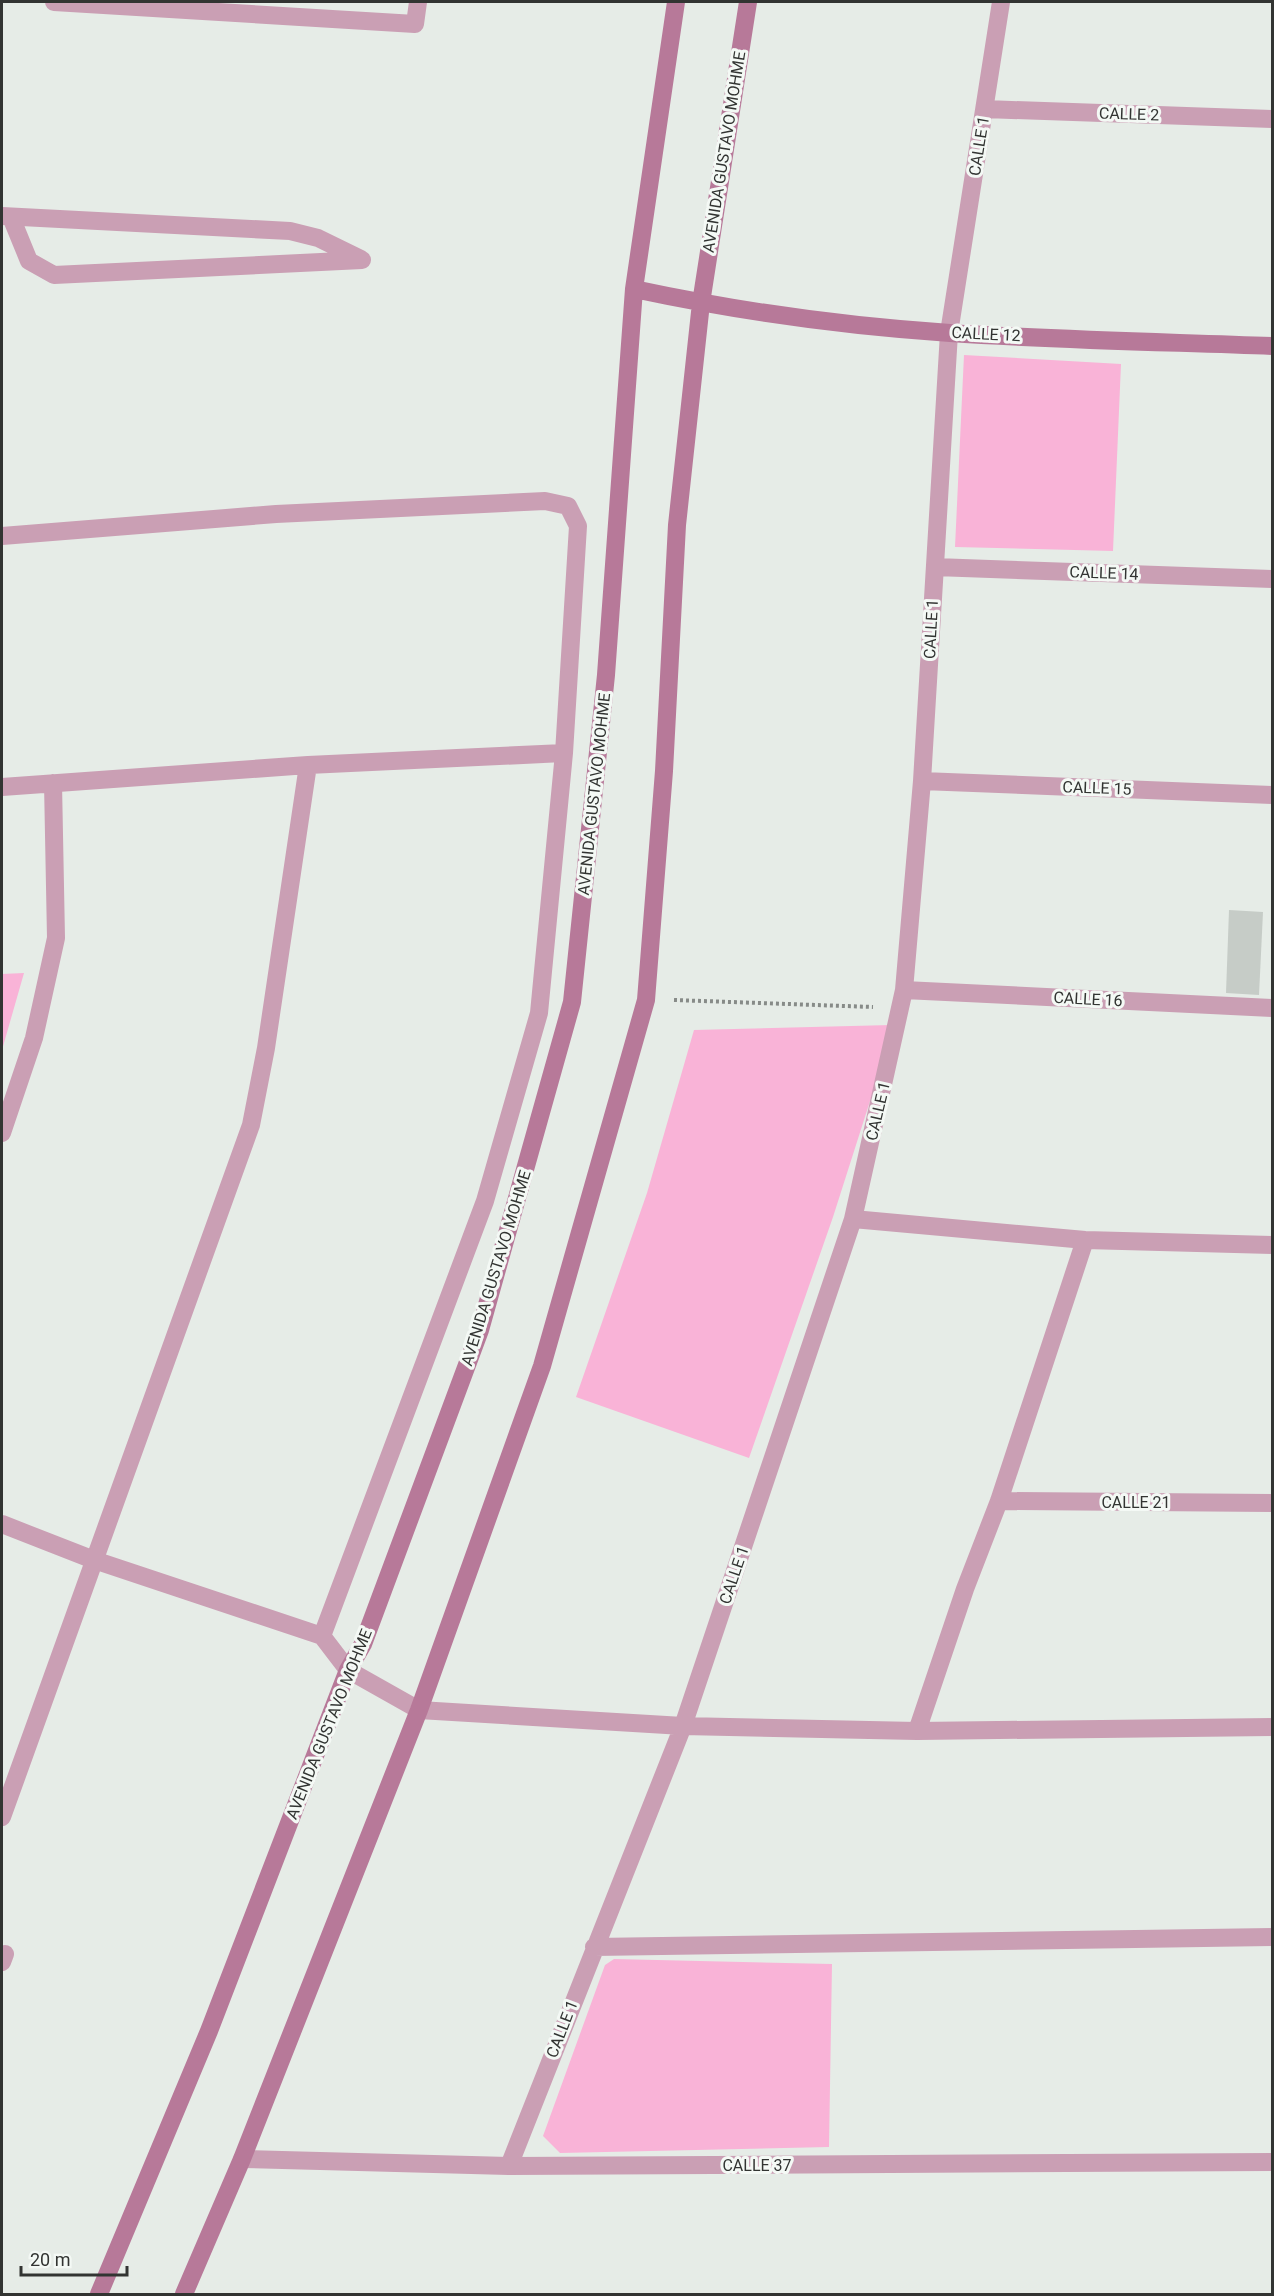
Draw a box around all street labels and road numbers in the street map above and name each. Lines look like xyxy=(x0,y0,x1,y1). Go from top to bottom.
street label: AVENIDA GUSTAVO MOHME xyxy=(699,50,749,254)
street label: CALLE 2 xyxy=(1099,103,1159,125)
street label: CALLE 1 xyxy=(965,115,993,177)
street label: CALLE 12 xyxy=(951,323,1021,345)
street label: CALLE 14 xyxy=(1069,562,1139,584)
street label: CALLE 1 xyxy=(920,598,942,660)
street label: AVENIDA GUSTAVO MOHME xyxy=(574,692,614,896)
street label: CALLE 15 xyxy=(1062,777,1132,799)
street label: CALLE 16 xyxy=(1053,988,1123,1010)
street label: CALLE 1 xyxy=(862,1080,894,1142)
street label: AVENIDA GUSTAVO MOHME xyxy=(457,1168,535,1368)
street label: CALLE 21 xyxy=(1101,1493,1171,1512)
street label: CALLE 1 xyxy=(715,1543,753,1607)
street label: AVENIDA GUSTAVO MOHME xyxy=(282,1626,376,1822)
street label: CALLE 1 xyxy=(542,1998,582,2060)
street label: CALLE 37 xyxy=(722,2156,792,2175)

